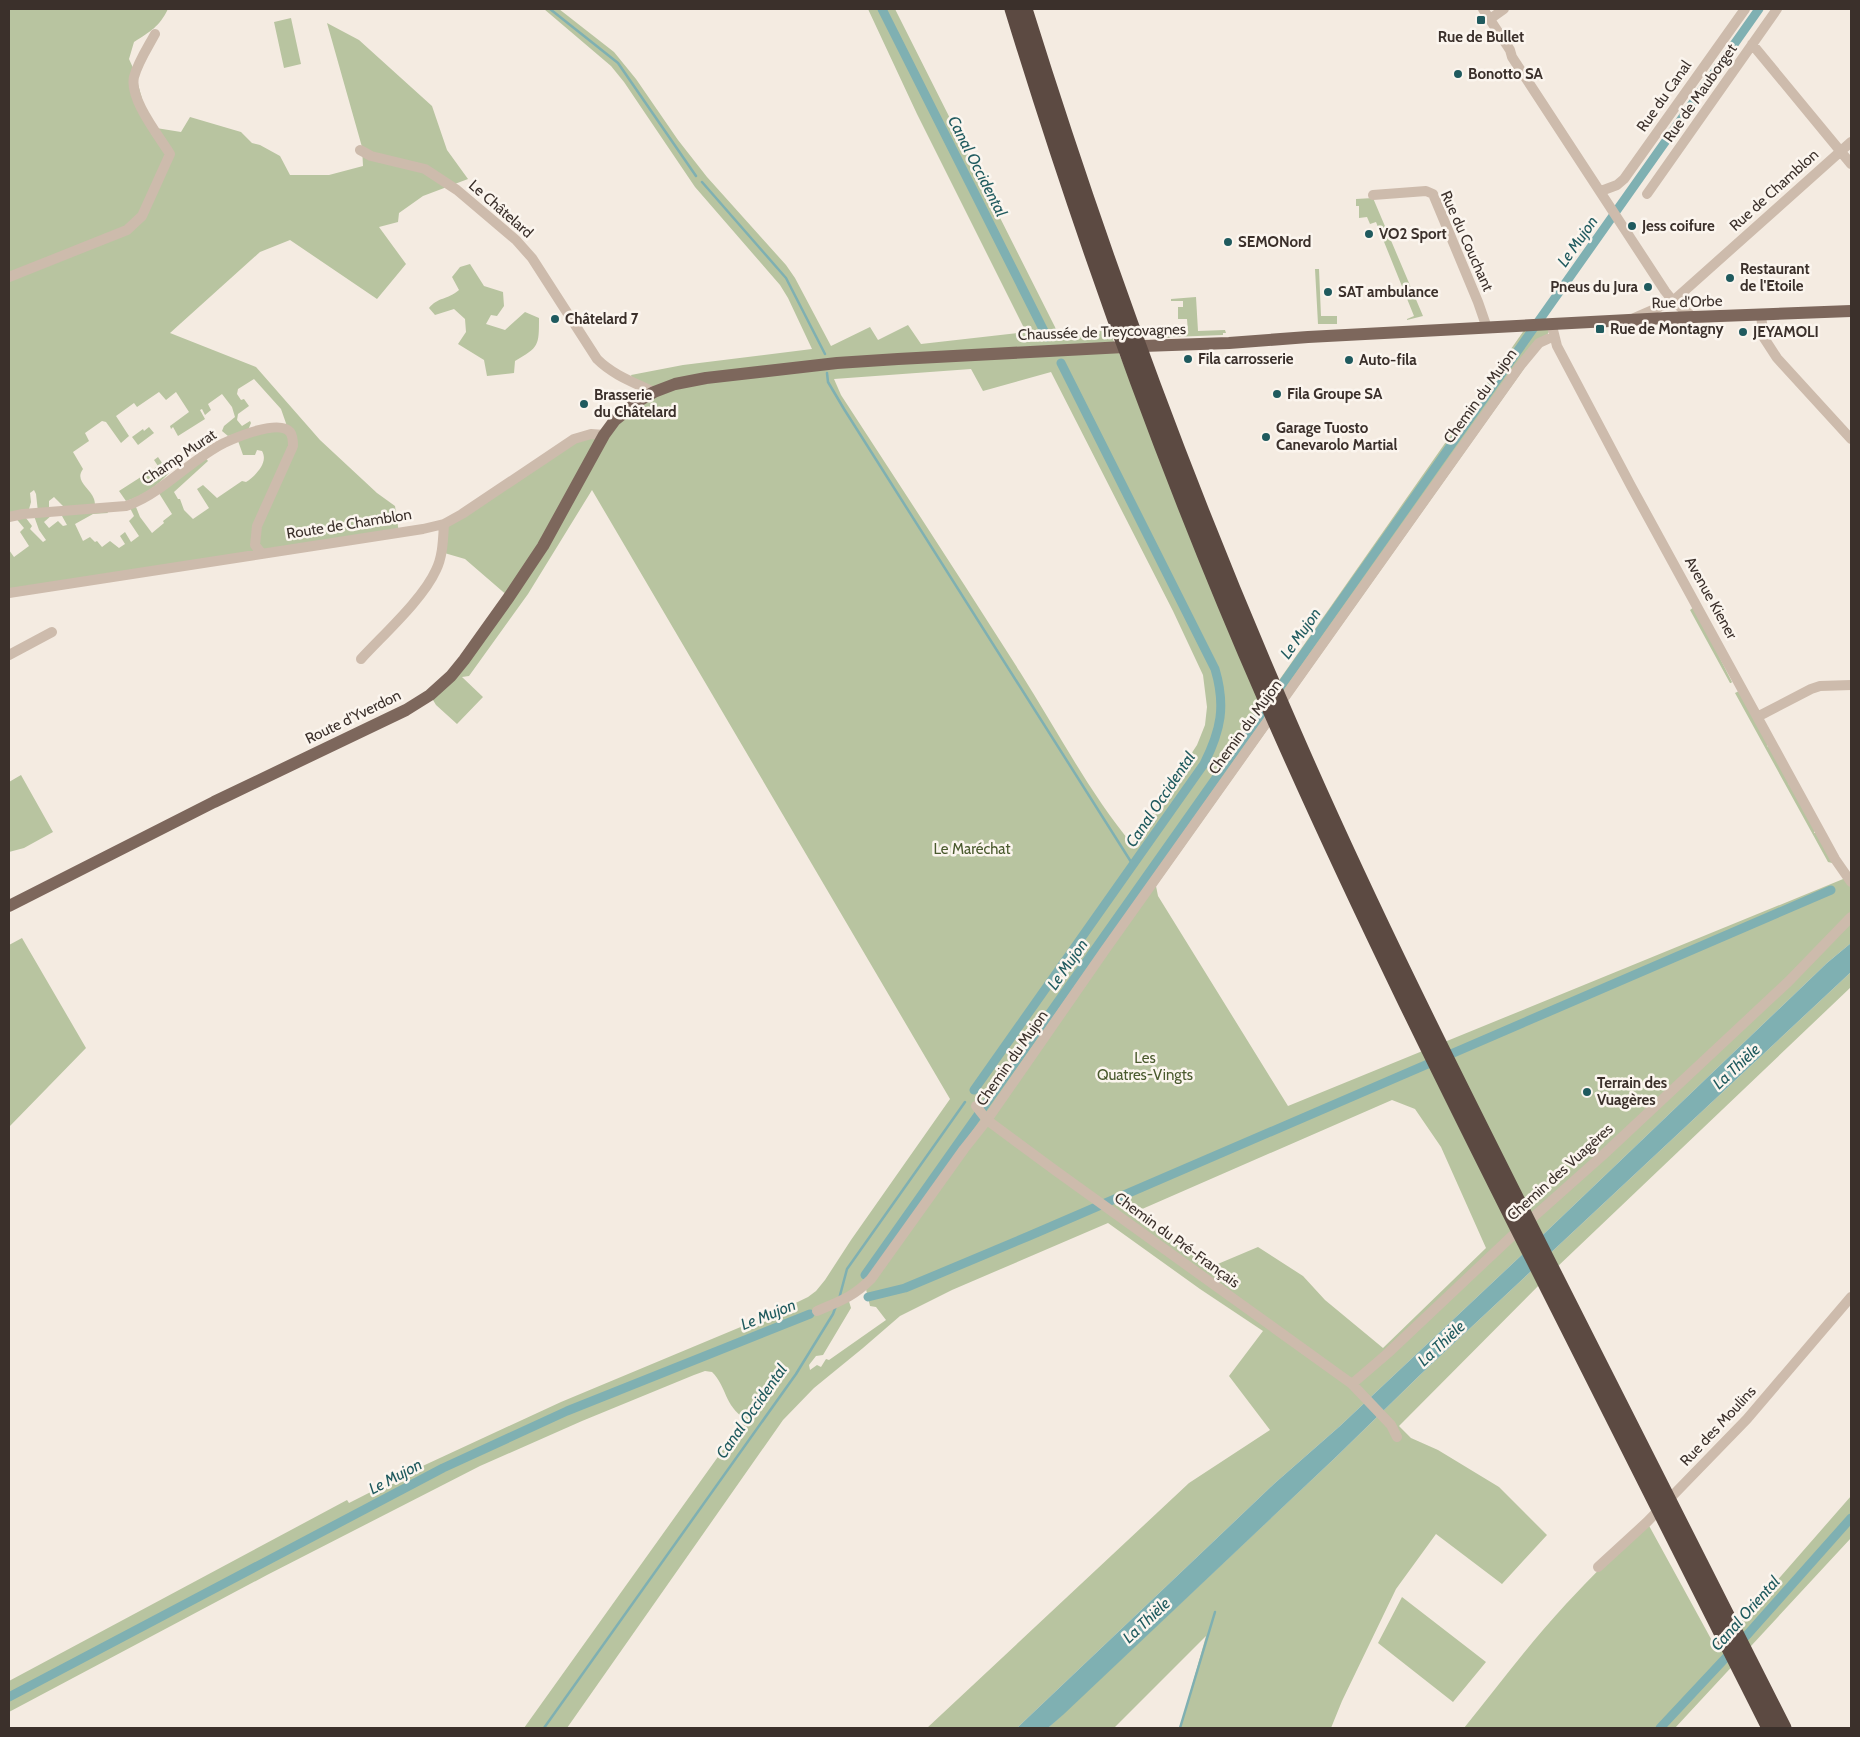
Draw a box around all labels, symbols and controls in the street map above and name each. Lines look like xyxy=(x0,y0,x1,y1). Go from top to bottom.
marker: Rue de Bullet xyxy=(1475,14,1487,26)
place label: Rue de Bullet xyxy=(1438,28,1524,46)
street label: Rue de Mauborget xyxy=(1659,40,1741,146)
street label: Rue du Canal xyxy=(1633,57,1695,135)
place label: Bonotto SA xyxy=(1468,65,1544,83)
marker: Bonotto SA xyxy=(1452,68,1464,80)
water label: Canal Occidental xyxy=(944,113,1011,220)
street label: Rue de Chamblon xyxy=(1726,145,1822,235)
street label: Le Châtelard xyxy=(465,176,537,242)
street label: Rue du Couchant xyxy=(1437,188,1497,294)
water label: Le Mujon xyxy=(1553,212,1602,270)
place label: Jess coifure xyxy=(1641,217,1715,235)
marker: Jess coifure xyxy=(1626,220,1638,232)
place label: VO2 Sport xyxy=(1379,225,1447,243)
marker: VO2 Sport xyxy=(1363,228,1375,240)
place label: SEMONord xyxy=(1238,233,1311,251)
marker: SEMONord xyxy=(1222,236,1234,248)
place label: Restaurant de l'Etoile xyxy=(1740,260,1810,295)
marker: Restaurant de l'Etoile xyxy=(1724,272,1736,284)
place label: Pneus du Jura xyxy=(1550,278,1639,296)
marker: Pneus du Jura xyxy=(1642,281,1654,293)
place label: SAT ambulance xyxy=(1338,283,1439,301)
marker: SAT ambulance xyxy=(1322,286,1334,298)
street label: Rue d'Orbe xyxy=(1651,292,1723,312)
place label: Châtelard 7 xyxy=(565,310,639,328)
marker: Châtelard 7 xyxy=(549,313,561,325)
street label: Chaussée de Treycovagnes xyxy=(1018,320,1186,344)
place label: Rue de Montagny xyxy=(1610,320,1724,338)
marker: Rue de Montagny xyxy=(1594,323,1606,335)
place label: JEYAMOLI xyxy=(1752,323,1819,341)
marker: JEYAMOLI xyxy=(1737,326,1749,338)
street label: Chemin du Mujon xyxy=(1440,345,1520,447)
place label: Fila carrosserie xyxy=(1198,350,1294,368)
place label: Auto-fila xyxy=(1359,351,1417,369)
marker: Fila carrosserie xyxy=(1182,353,1194,365)
marker: Auto-fila xyxy=(1343,354,1355,366)
place label: Fila Groupe SA xyxy=(1287,385,1383,403)
place label: Brasserie du Châtelard xyxy=(594,386,677,421)
marker: Fila Groupe SA xyxy=(1271,388,1283,400)
marker: Brasserie du Châtelard xyxy=(578,398,590,410)
place label: Garage Tuosto Canevarolo Martial xyxy=(1276,419,1398,454)
street label: Champ Murat xyxy=(138,425,220,489)
marker: Garage Tuosto Canevarolo Martial xyxy=(1260,431,1272,443)
street label: Route de Chamblon xyxy=(285,505,413,543)
street label: Avenue Kiener xyxy=(1681,554,1741,643)
water label: Le Mujon xyxy=(1276,604,1325,662)
street label: Chemin du Mujon xyxy=(1205,676,1285,778)
street label: Route d'Yverdon xyxy=(302,686,404,748)
water label: Canal Occidental xyxy=(1122,748,1199,850)
park label: Le Maréchat xyxy=(934,840,1010,858)
water label: Le Mujon xyxy=(1043,935,1092,993)
street label: Chemin du Mujon xyxy=(972,1007,1052,1109)
water label: La Thièle xyxy=(1709,1040,1764,1093)
park label: Les Quatres-Vingts xyxy=(1097,1049,1193,1084)
place label: Terrain des Vuagères xyxy=(1597,1074,1667,1109)
marker: Terrain des Vuagères xyxy=(1581,1086,1593,1098)
street label: Chemin des Vuagères xyxy=(1503,1120,1617,1224)
street label: Chemin du Pré-Français xyxy=(1111,1188,1243,1292)
water label: Le Mujon xyxy=(738,1295,798,1334)
water label: La Thièle xyxy=(1414,1317,1469,1370)
water label: Canal Occidental xyxy=(712,1360,791,1462)
street label: Rue des Moulins xyxy=(1676,1382,1760,1470)
water label: Le Mujon xyxy=(365,1455,425,1498)
water label: Canal Oriental xyxy=(1707,1572,1784,1655)
water label: La Thièle xyxy=(1119,1594,1174,1647)

